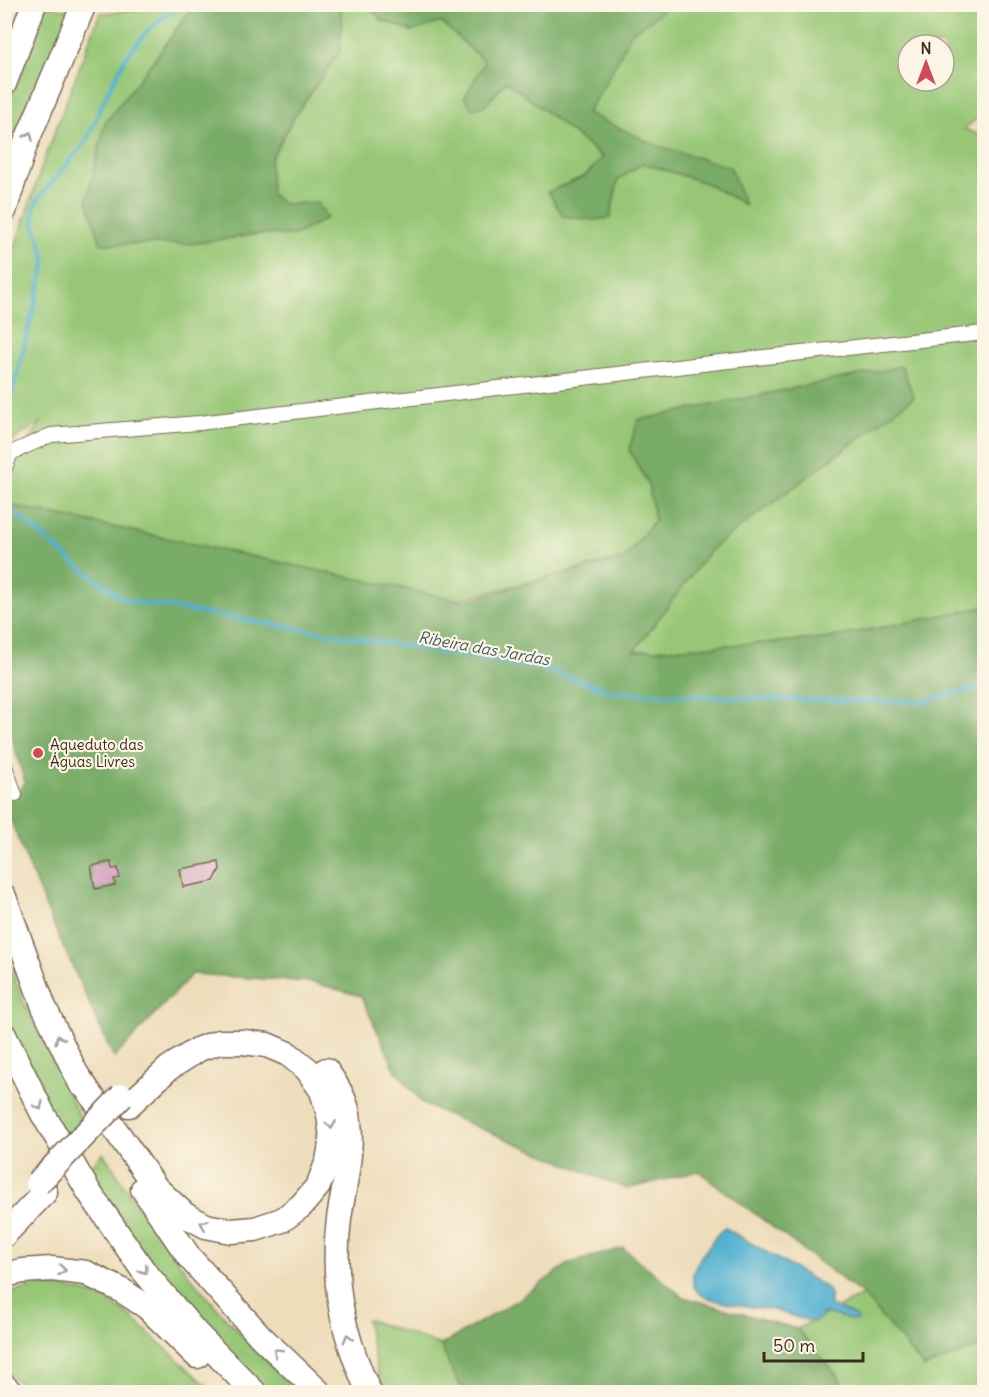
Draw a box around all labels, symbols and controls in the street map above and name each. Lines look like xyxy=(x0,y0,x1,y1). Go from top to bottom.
north arrow xyxy=(896,33,956,93)
text: N xyxy=(920,38,932,58)
one-way arrow xyxy=(22,131,34,142)
water label: Ribeira das Jardas xyxy=(417,627,552,670)
place label: Aqueduto das Águas Livres xyxy=(50,735,144,771)
marker: Aqueduto das Águas Livres xyxy=(31,746,45,760)
one-way arrow xyxy=(55,1034,67,1045)
one-way arrow xyxy=(32,1100,44,1111)
one-way arrow xyxy=(324,1120,337,1129)
one-way arrow xyxy=(199,1218,209,1231)
one-way arrow xyxy=(58,1263,67,1276)
one-way arrow xyxy=(137,1263,148,1274)
scale bar xyxy=(764,1325,863,1363)
one-way arrow xyxy=(343,1333,355,1344)
text: 50 m xyxy=(773,1334,815,1357)
one-way arrow xyxy=(274,1348,284,1359)

